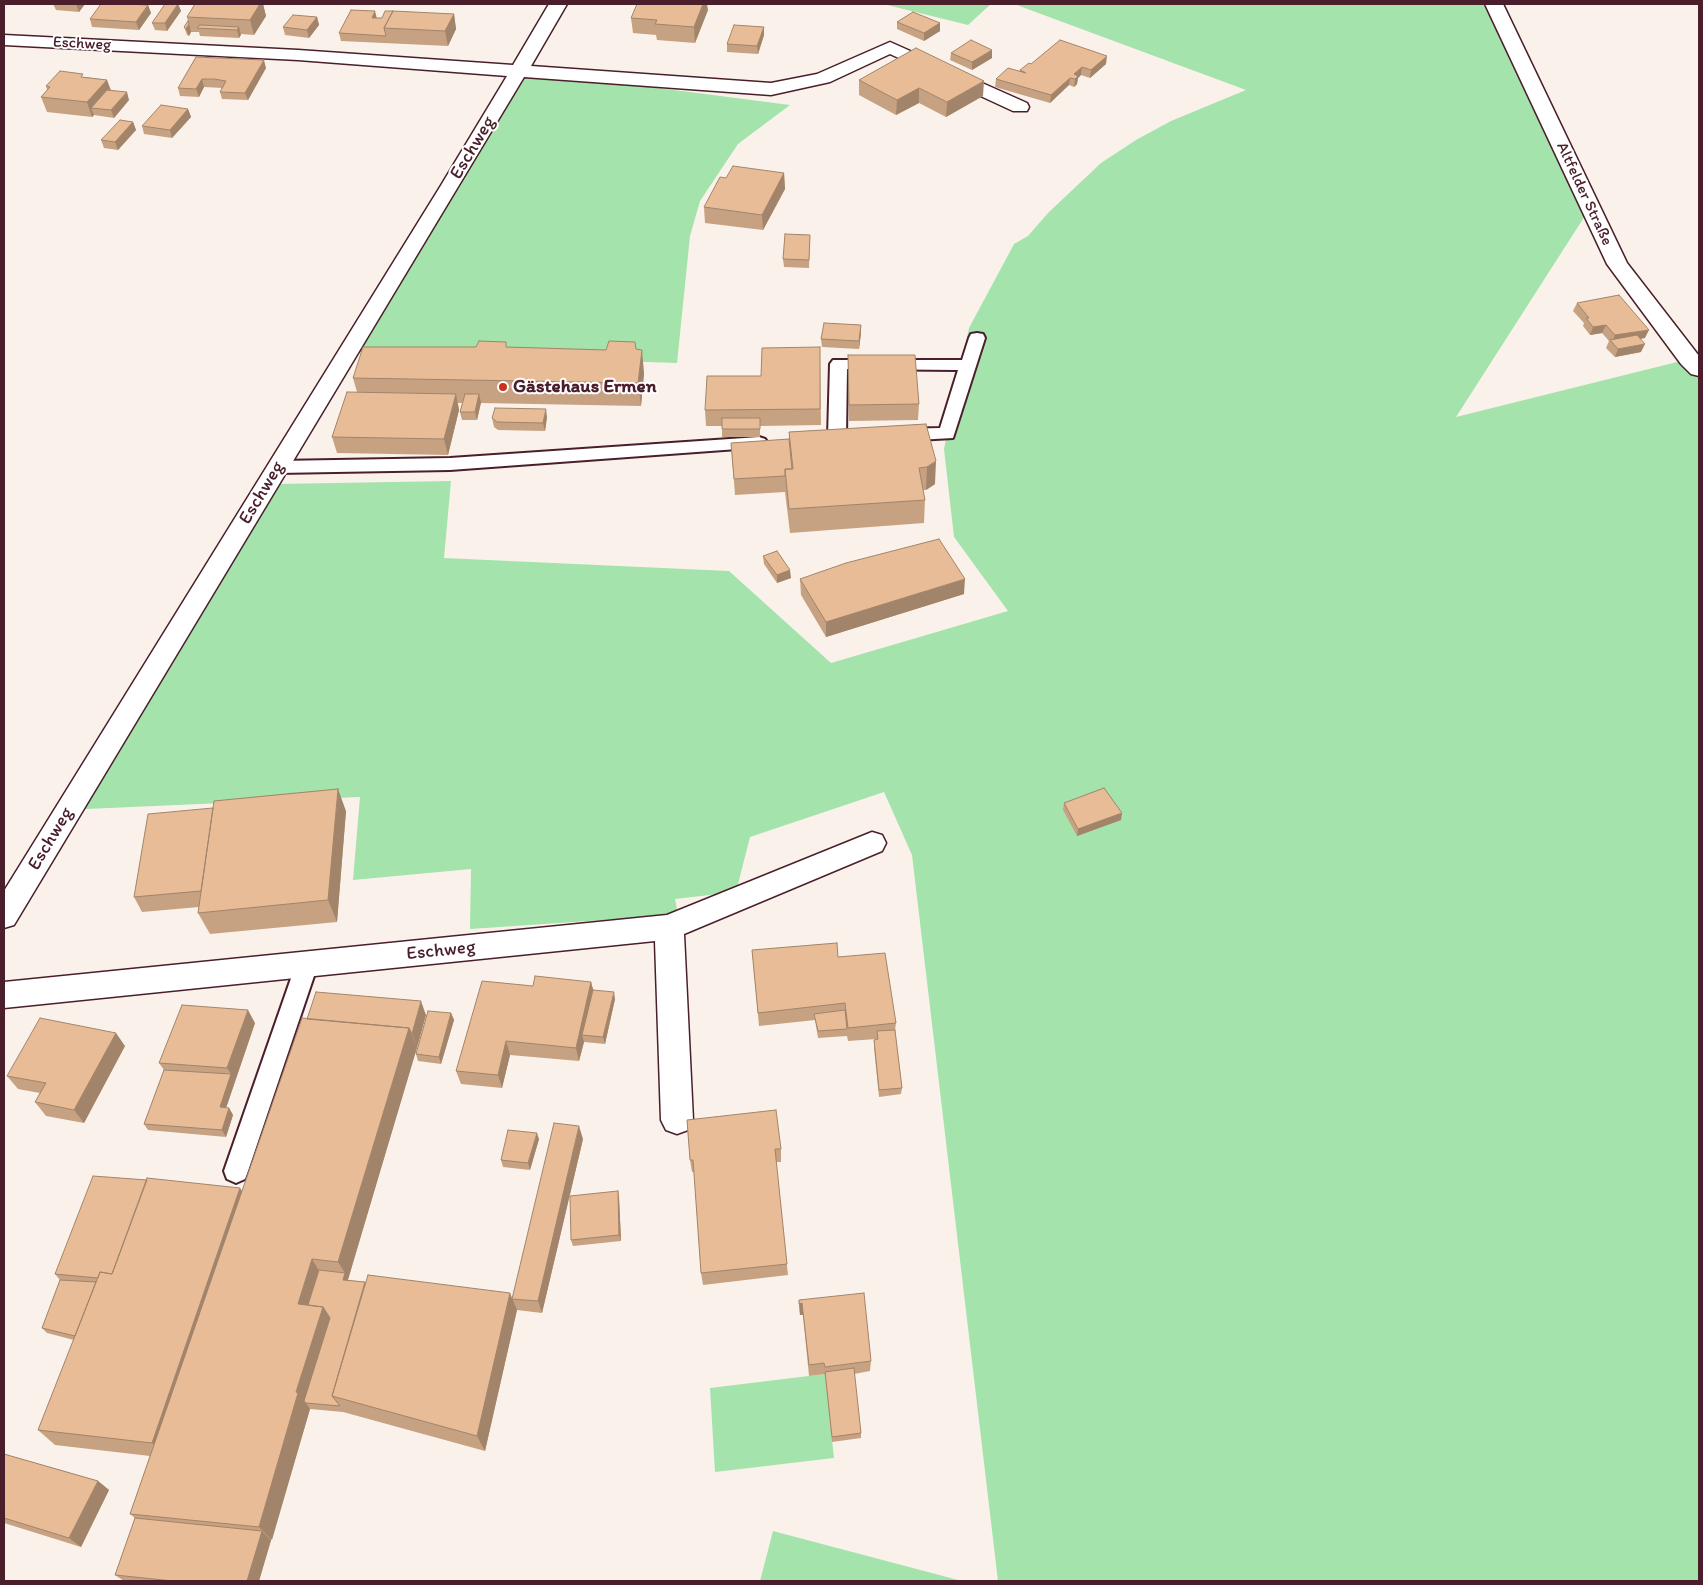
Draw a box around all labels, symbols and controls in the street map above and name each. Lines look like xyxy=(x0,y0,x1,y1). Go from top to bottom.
street label: Eschweg xyxy=(52,33,112,55)
street label: Eschweg xyxy=(445,112,501,184)
street label: Altfelder Straße xyxy=(1552,139,1616,249)
place label: Gästehaus Ermen xyxy=(513,376,656,398)
marker: Gästehaus Ermen xyxy=(497,381,509,393)
street label: Eschweg xyxy=(234,457,290,529)
street label: Eschweg xyxy=(23,803,79,875)
street label: Eschweg xyxy=(405,936,477,966)

